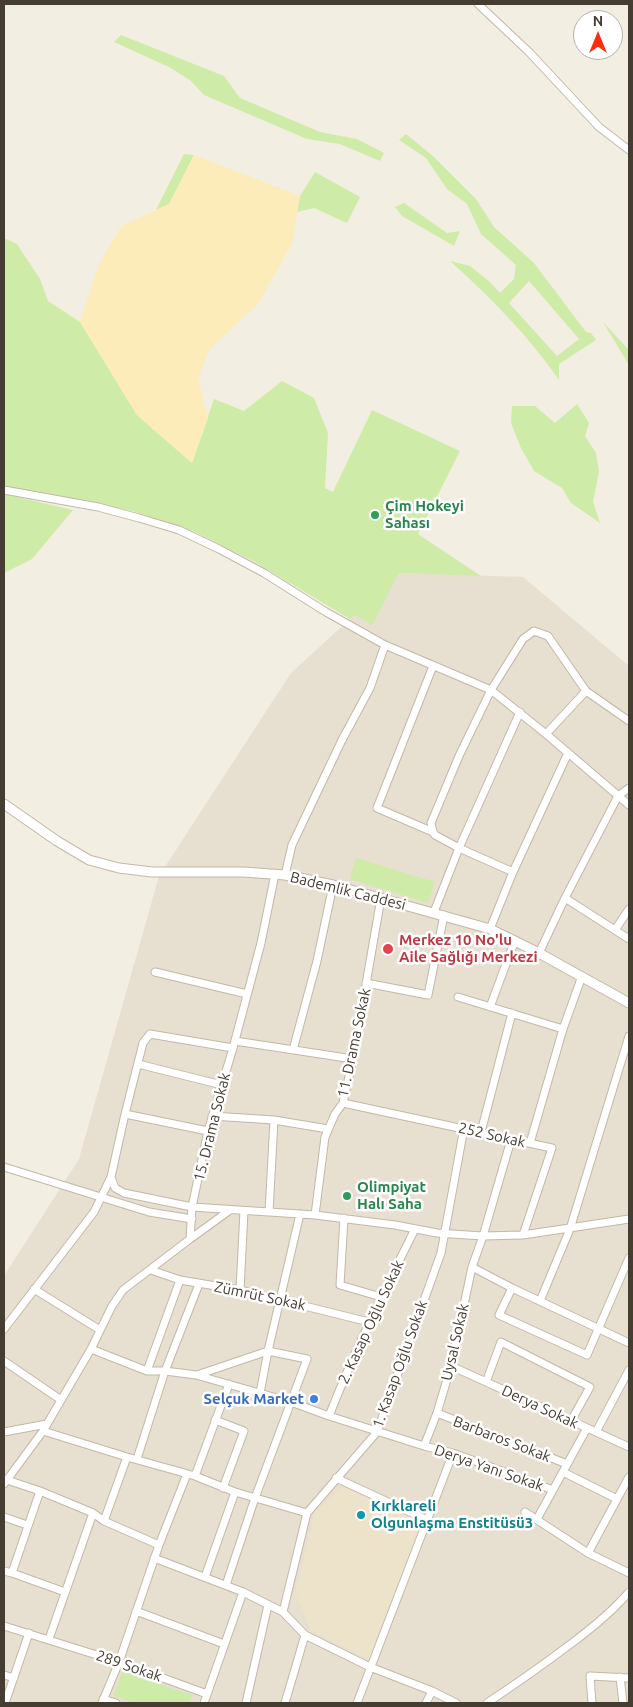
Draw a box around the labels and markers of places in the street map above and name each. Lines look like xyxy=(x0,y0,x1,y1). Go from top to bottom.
place label: Çim Hokeyi Sahası xyxy=(385,497,464,532)
marker: Çim Hokeyi Sahası xyxy=(369,509,381,521)
place label: Merkez 10 No'lu Aile Sağlığı Merkezi xyxy=(399,931,538,966)
marker: Merkez 10 No'lu Aile Sağlığı Merkezi xyxy=(381,942,395,956)
place label: Olimpiyat Halı Saha xyxy=(357,1178,426,1213)
marker: Olimpiyat Halı Saha xyxy=(341,1190,353,1202)
place label: Selçuk Market xyxy=(203,1390,304,1408)
marker: Selçuk Market xyxy=(308,1393,320,1405)
place label: Kırklareli Olgunlaşma Enstitüsü3 xyxy=(371,1497,533,1532)
marker: Kırklareli Olgunlaşma Enstitüsü3 xyxy=(355,1509,367,1521)

